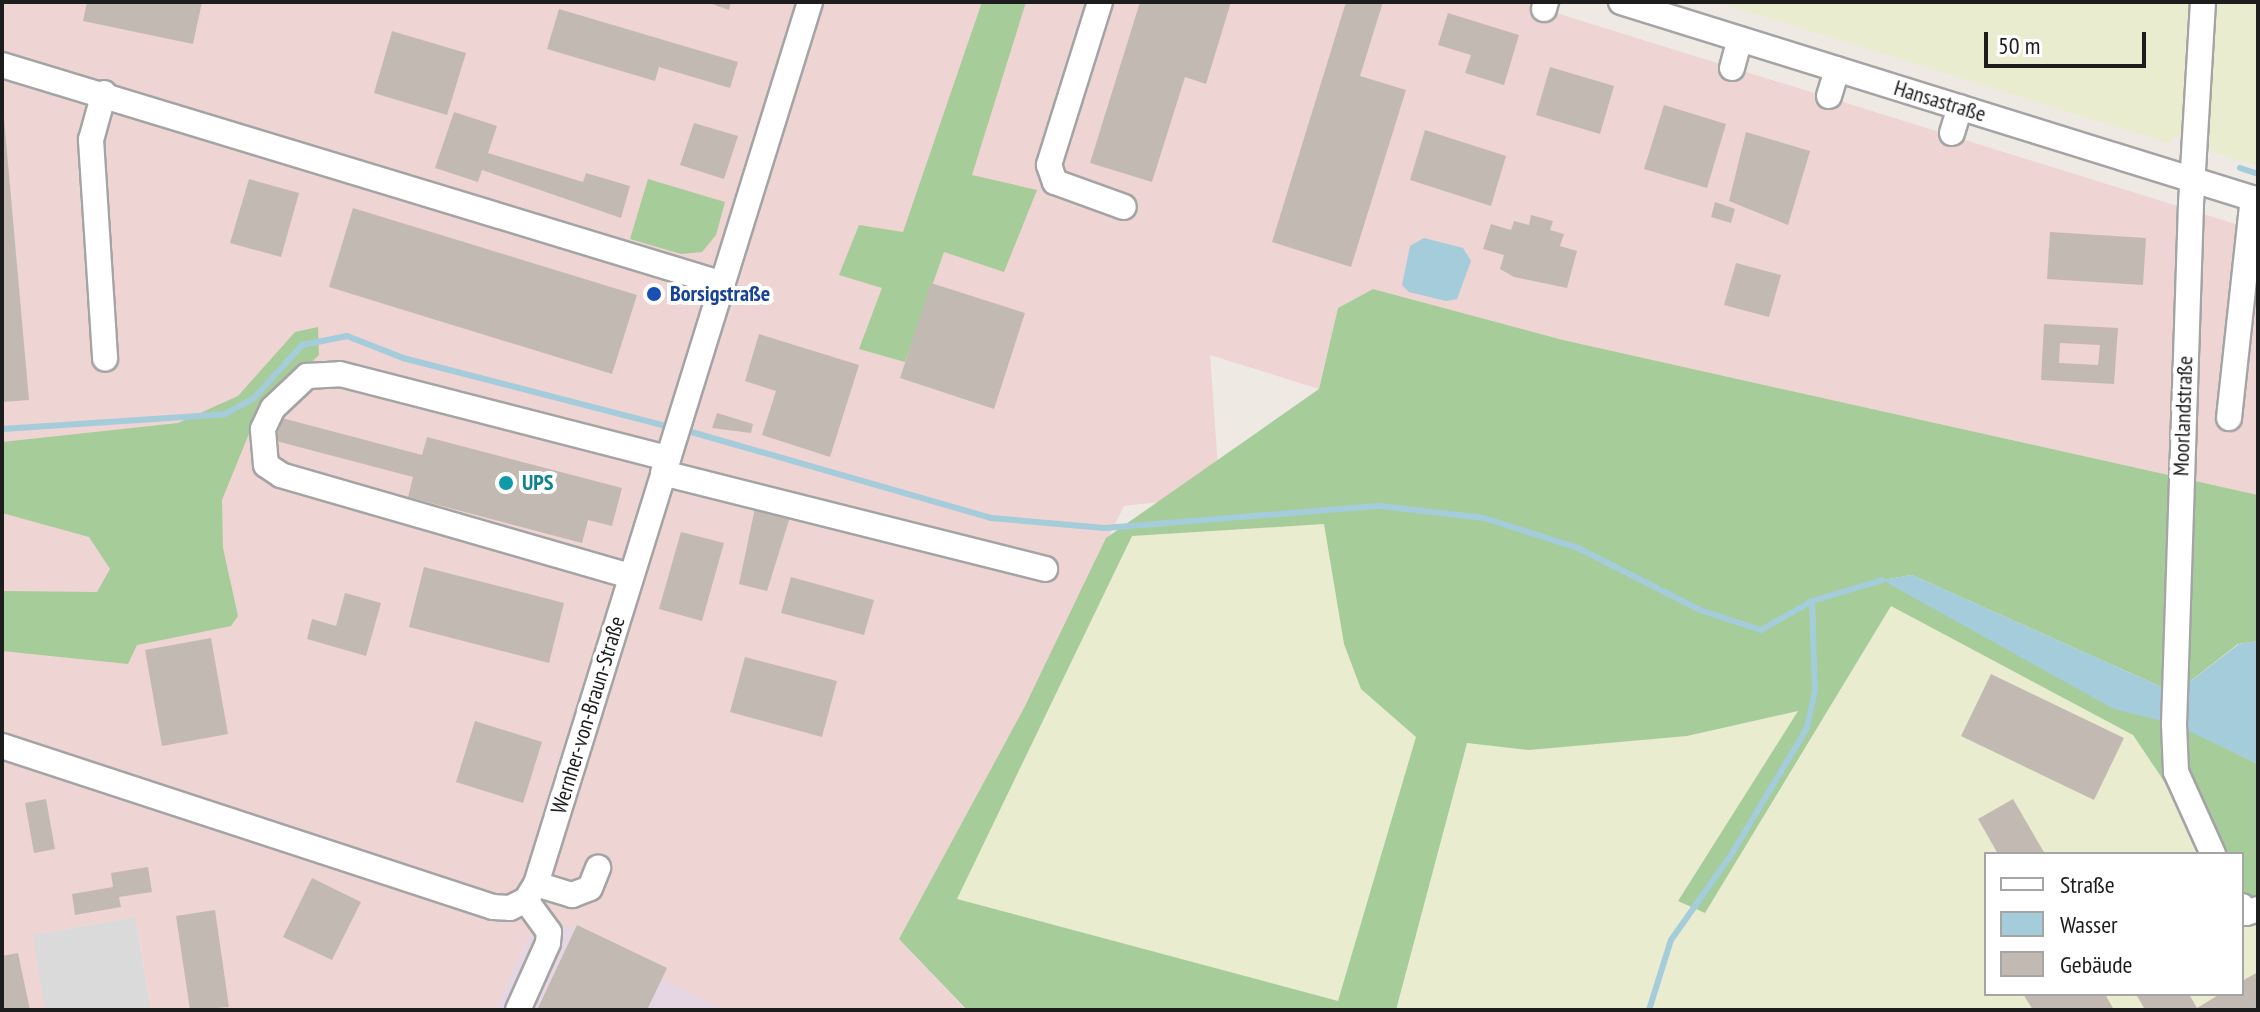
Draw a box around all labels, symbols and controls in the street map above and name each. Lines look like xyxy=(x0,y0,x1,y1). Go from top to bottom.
scale bar xyxy=(1988,16,2150,66)
text: 50 m xyxy=(1998,30,2040,61)
street label: Hansastraße xyxy=(1891,75,1989,127)
place label: Borsigstraße xyxy=(670,281,770,307)
marker: Borsigstraße xyxy=(645,285,663,303)
street label: Moorlandstraße xyxy=(2168,355,2198,477)
place label: UPS xyxy=(522,470,553,496)
marker: UPS xyxy=(497,474,515,492)
street label: Wernher-von-Braun-Straße xyxy=(545,613,631,817)
legend xyxy=(1984,852,2244,996)
text: Straße xyxy=(2060,869,2115,900)
text: Wasser xyxy=(2060,909,2118,940)
text: Gebäude xyxy=(2060,949,2132,980)

